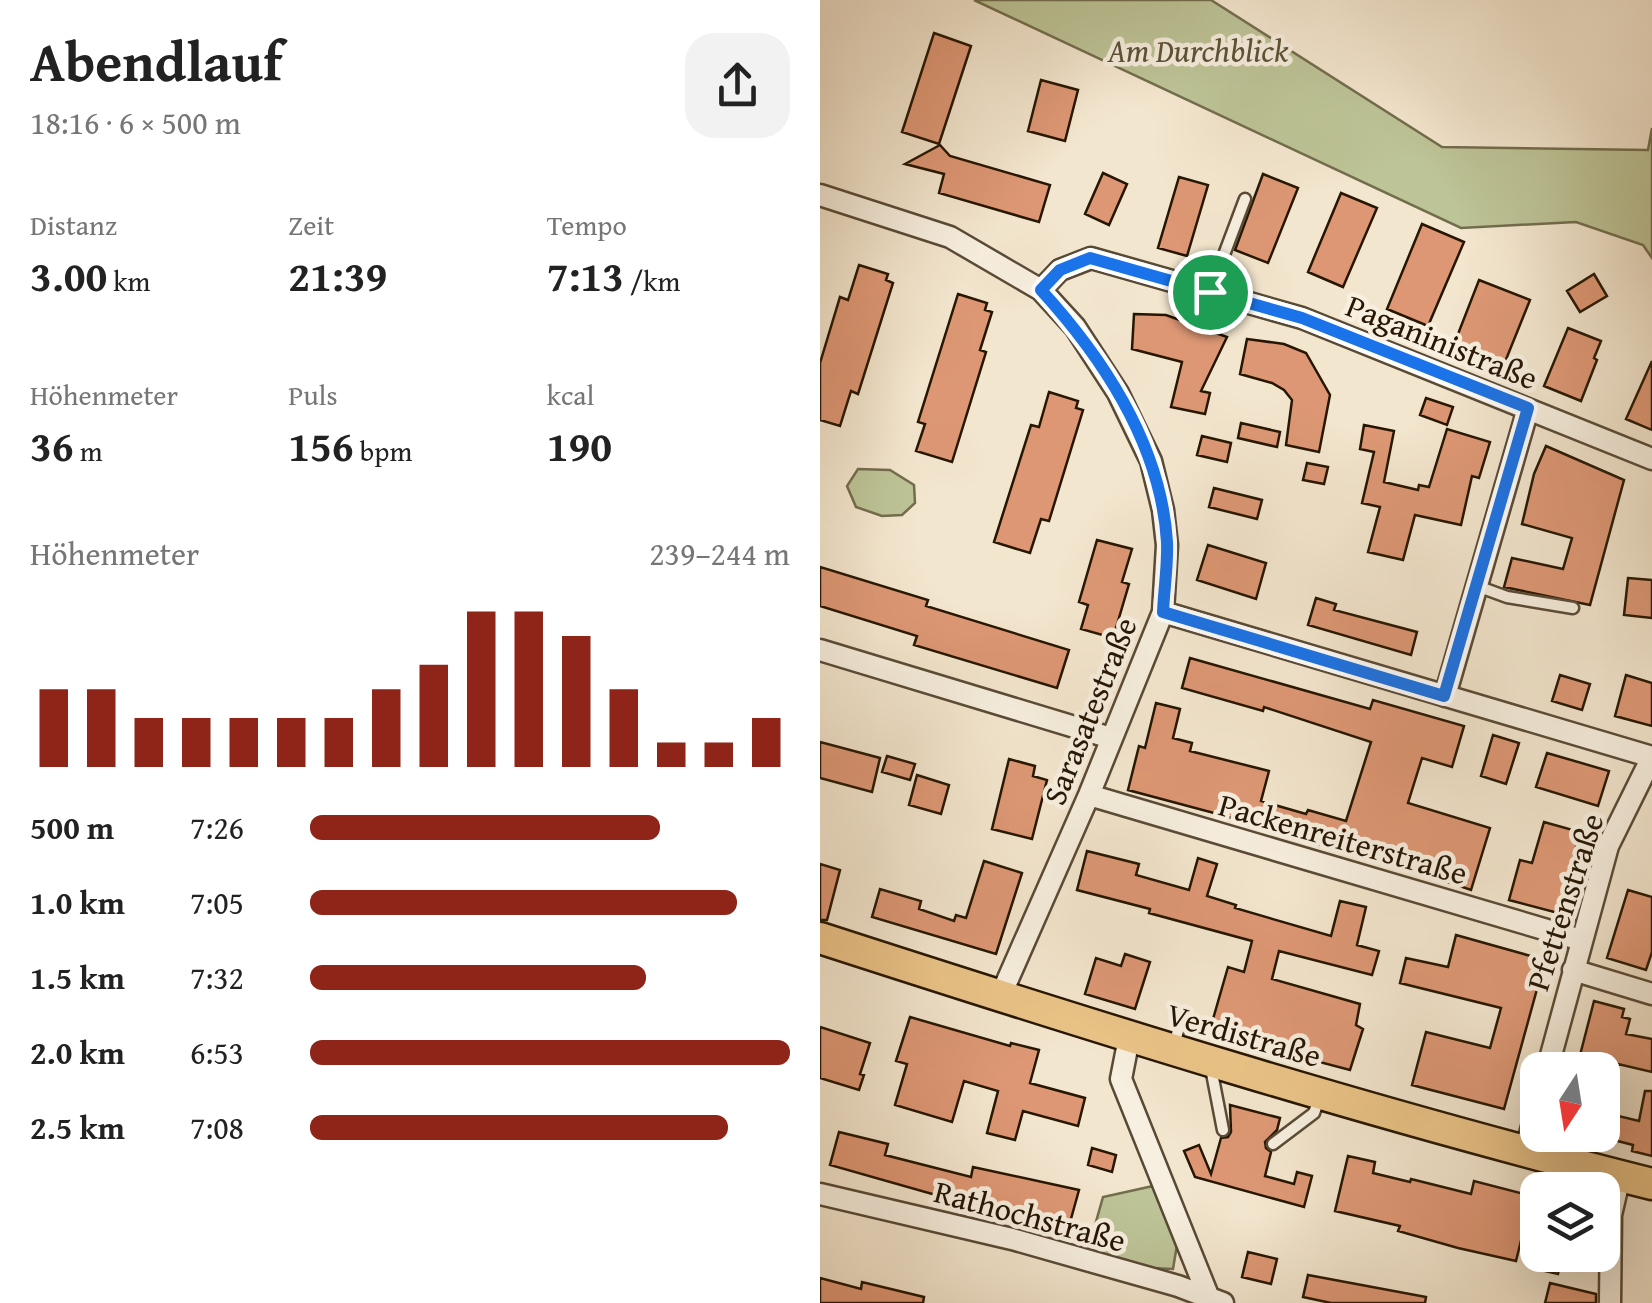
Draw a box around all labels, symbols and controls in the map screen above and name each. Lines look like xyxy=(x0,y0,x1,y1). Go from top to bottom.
text: Abendlauf xyxy=(30,21,282,101)
park label: Am Durchblick xyxy=(1107,27,1289,74)
button: share xyxy=(685,33,790,138)
text: 18:16 · 6 × 500 m xyxy=(30,99,241,146)
text: Distanz xyxy=(30,204,117,245)
text: Zeit xyxy=(288,204,334,245)
text: Tempo xyxy=(547,204,627,245)
text: 3.00 xyxy=(30,245,107,306)
text: 21:39 xyxy=(288,245,387,306)
text: 7:13 xyxy=(547,245,624,306)
pin xyxy=(1168,250,1253,335)
text: km xyxy=(107,260,150,301)
text: /km xyxy=(624,260,680,301)
icon: arrive xyxy=(1183,265,1238,320)
street label: Paganinistraße xyxy=(1339,282,1545,401)
text: Höhenmeter xyxy=(30,374,178,415)
text: Puls xyxy=(288,374,338,415)
text: kcal xyxy=(547,374,594,415)
text: 36 xyxy=(30,415,74,476)
text: 156 xyxy=(288,415,354,476)
text: 190 xyxy=(547,415,612,476)
text: m xyxy=(74,430,103,471)
text: bpm xyxy=(354,430,412,471)
text: Höhenmeter xyxy=(30,530,199,577)
text: 239–244 m xyxy=(649,530,790,577)
street label: Sarasatestraße xyxy=(1031,610,1149,812)
street label: Packenreiterstraße xyxy=(1213,781,1473,896)
text: 500 m xyxy=(30,804,114,851)
text: 7:26 xyxy=(190,804,244,851)
street label: Pfettenstraße xyxy=(1514,807,1615,997)
text: 1.0 km xyxy=(30,879,125,926)
text: 7:05 xyxy=(190,879,244,926)
text: 1.5 km xyxy=(30,954,125,1001)
text: 7:32 xyxy=(190,954,244,1001)
street label: Verdistraße xyxy=(1161,990,1327,1079)
text: 2.0 km xyxy=(30,1029,125,1076)
text: 6:53 xyxy=(190,1029,244,1076)
north arrow xyxy=(1520,1052,1620,1152)
map controls xyxy=(1520,1052,1620,1272)
text: 2.5 km xyxy=(30,1104,125,1151)
text: 7:08 xyxy=(190,1104,244,1151)
street label: Rathochstraße xyxy=(929,1167,1131,1264)
button: layers xyxy=(1520,1172,1620,1272)

